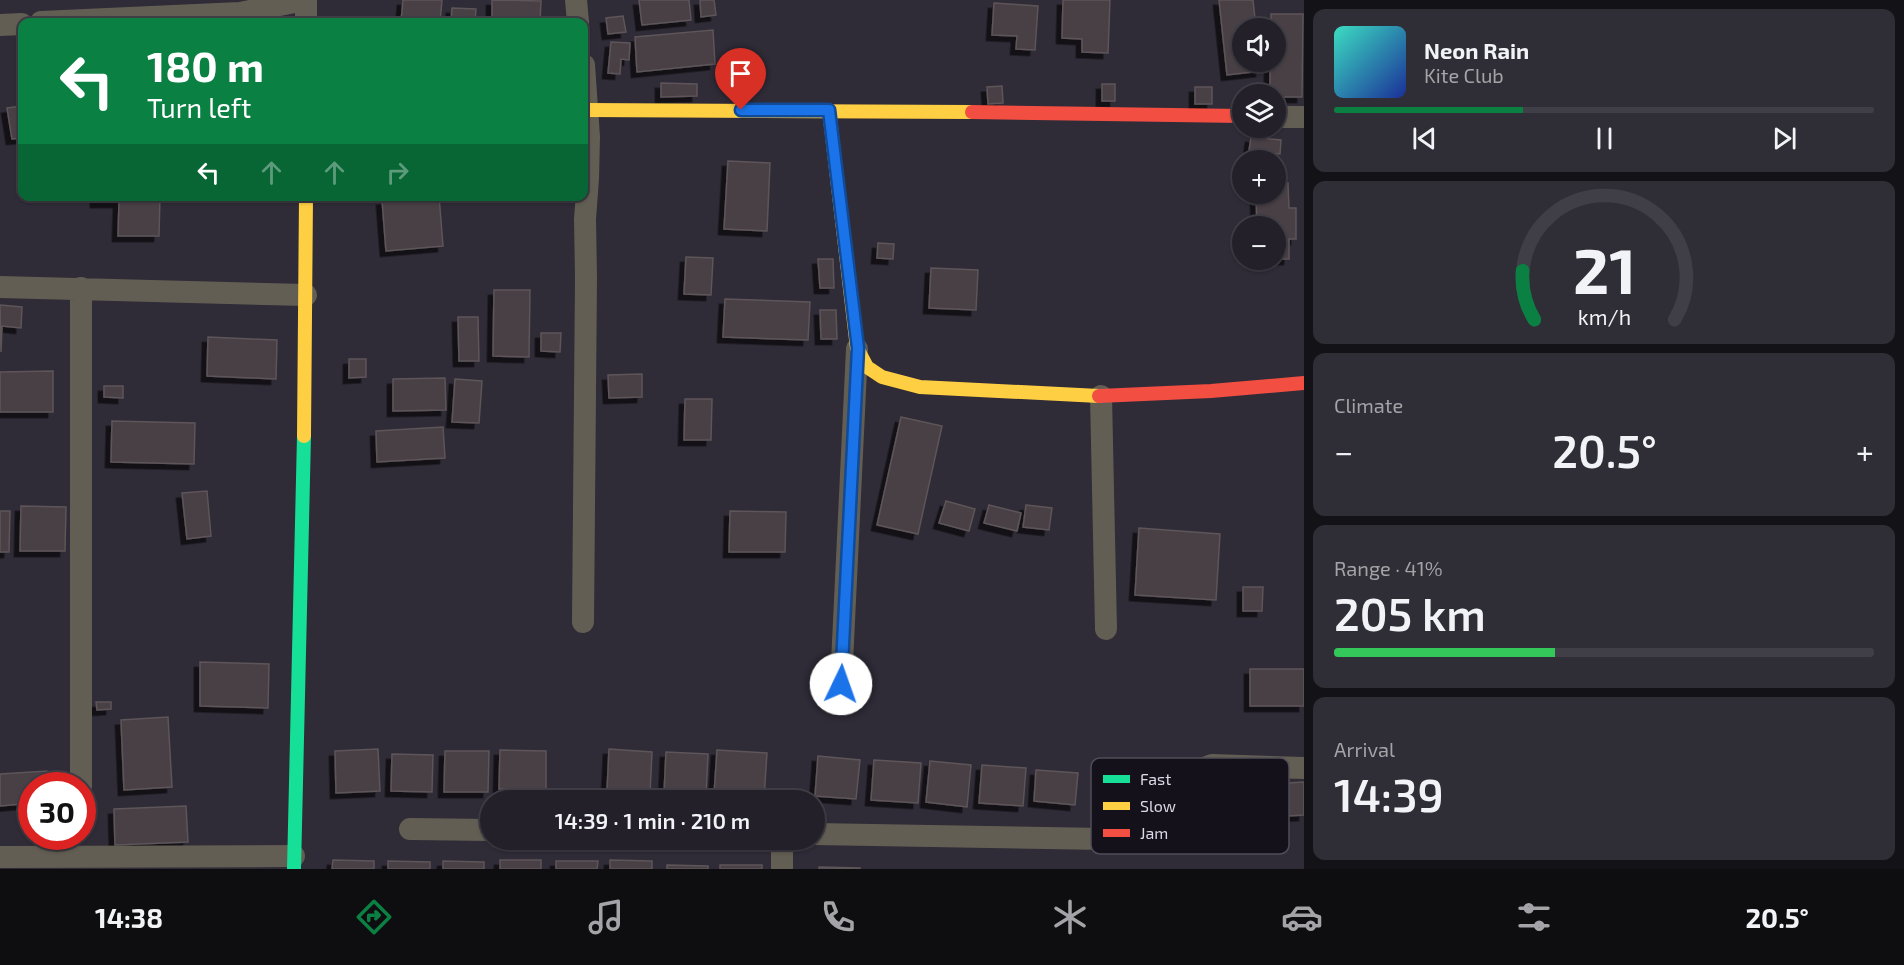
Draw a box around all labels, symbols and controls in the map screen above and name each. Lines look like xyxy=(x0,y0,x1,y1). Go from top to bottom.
map controls xyxy=(1232,18,1286,270)
button: sound xyxy=(1232,18,1286,72)
text: Neon Rain xyxy=(1424,37,1529,63)
text: 180 m xyxy=(147,40,264,90)
icon: left xyxy=(48,42,126,120)
pin xyxy=(715,48,766,110)
icon: arrive xyxy=(724,57,757,90)
text: Kite Club xyxy=(1424,63,1504,87)
button: layers xyxy=(1232,84,1286,138)
text: Turn left xyxy=(147,91,251,123)
icon: previous xyxy=(1408,122,1441,155)
icon: pause xyxy=(1588,122,1621,155)
icon: next xyxy=(1768,122,1801,155)
button: + xyxy=(1232,150,1286,204)
icon: left xyxy=(192,156,225,189)
icon: ahead xyxy=(255,156,288,189)
icon: ahead xyxy=(318,156,351,189)
icon: right xyxy=(381,156,414,189)
button: − xyxy=(1232,216,1286,270)
text: 21 xyxy=(1572,232,1636,307)
text: km/h xyxy=(1577,304,1631,329)
text: Climate xyxy=(1334,393,1403,417)
text: 20.5° xyxy=(1552,423,1657,477)
text: − xyxy=(1334,431,1353,471)
text: + xyxy=(1856,431,1874,471)
text: Range · 41% xyxy=(1334,556,1443,580)
text: 205 km xyxy=(1334,586,1486,640)
position arrow xyxy=(809,652,873,716)
text: Arrival xyxy=(1334,737,1395,761)
legend xyxy=(1091,758,1289,854)
text: 14:39 xyxy=(1334,767,1444,821)
text: Fast xyxy=(1140,769,1171,788)
speed limit sign: 30 xyxy=(18,772,96,850)
text: Slow xyxy=(1140,796,1176,815)
text: 14:39 · 1 min · 210 m xyxy=(555,807,750,833)
text: Jam xyxy=(1140,823,1168,842)
icon: directions xyxy=(353,896,395,938)
icon: music xyxy=(585,896,627,938)
icon: phone xyxy=(817,896,859,938)
icon: climate xyxy=(1049,896,1091,938)
icon: car xyxy=(1281,896,1323,938)
icon: filters xyxy=(1513,896,1555,938)
text: 14:38 xyxy=(95,901,163,933)
text: 20.5° xyxy=(1745,901,1809,933)

